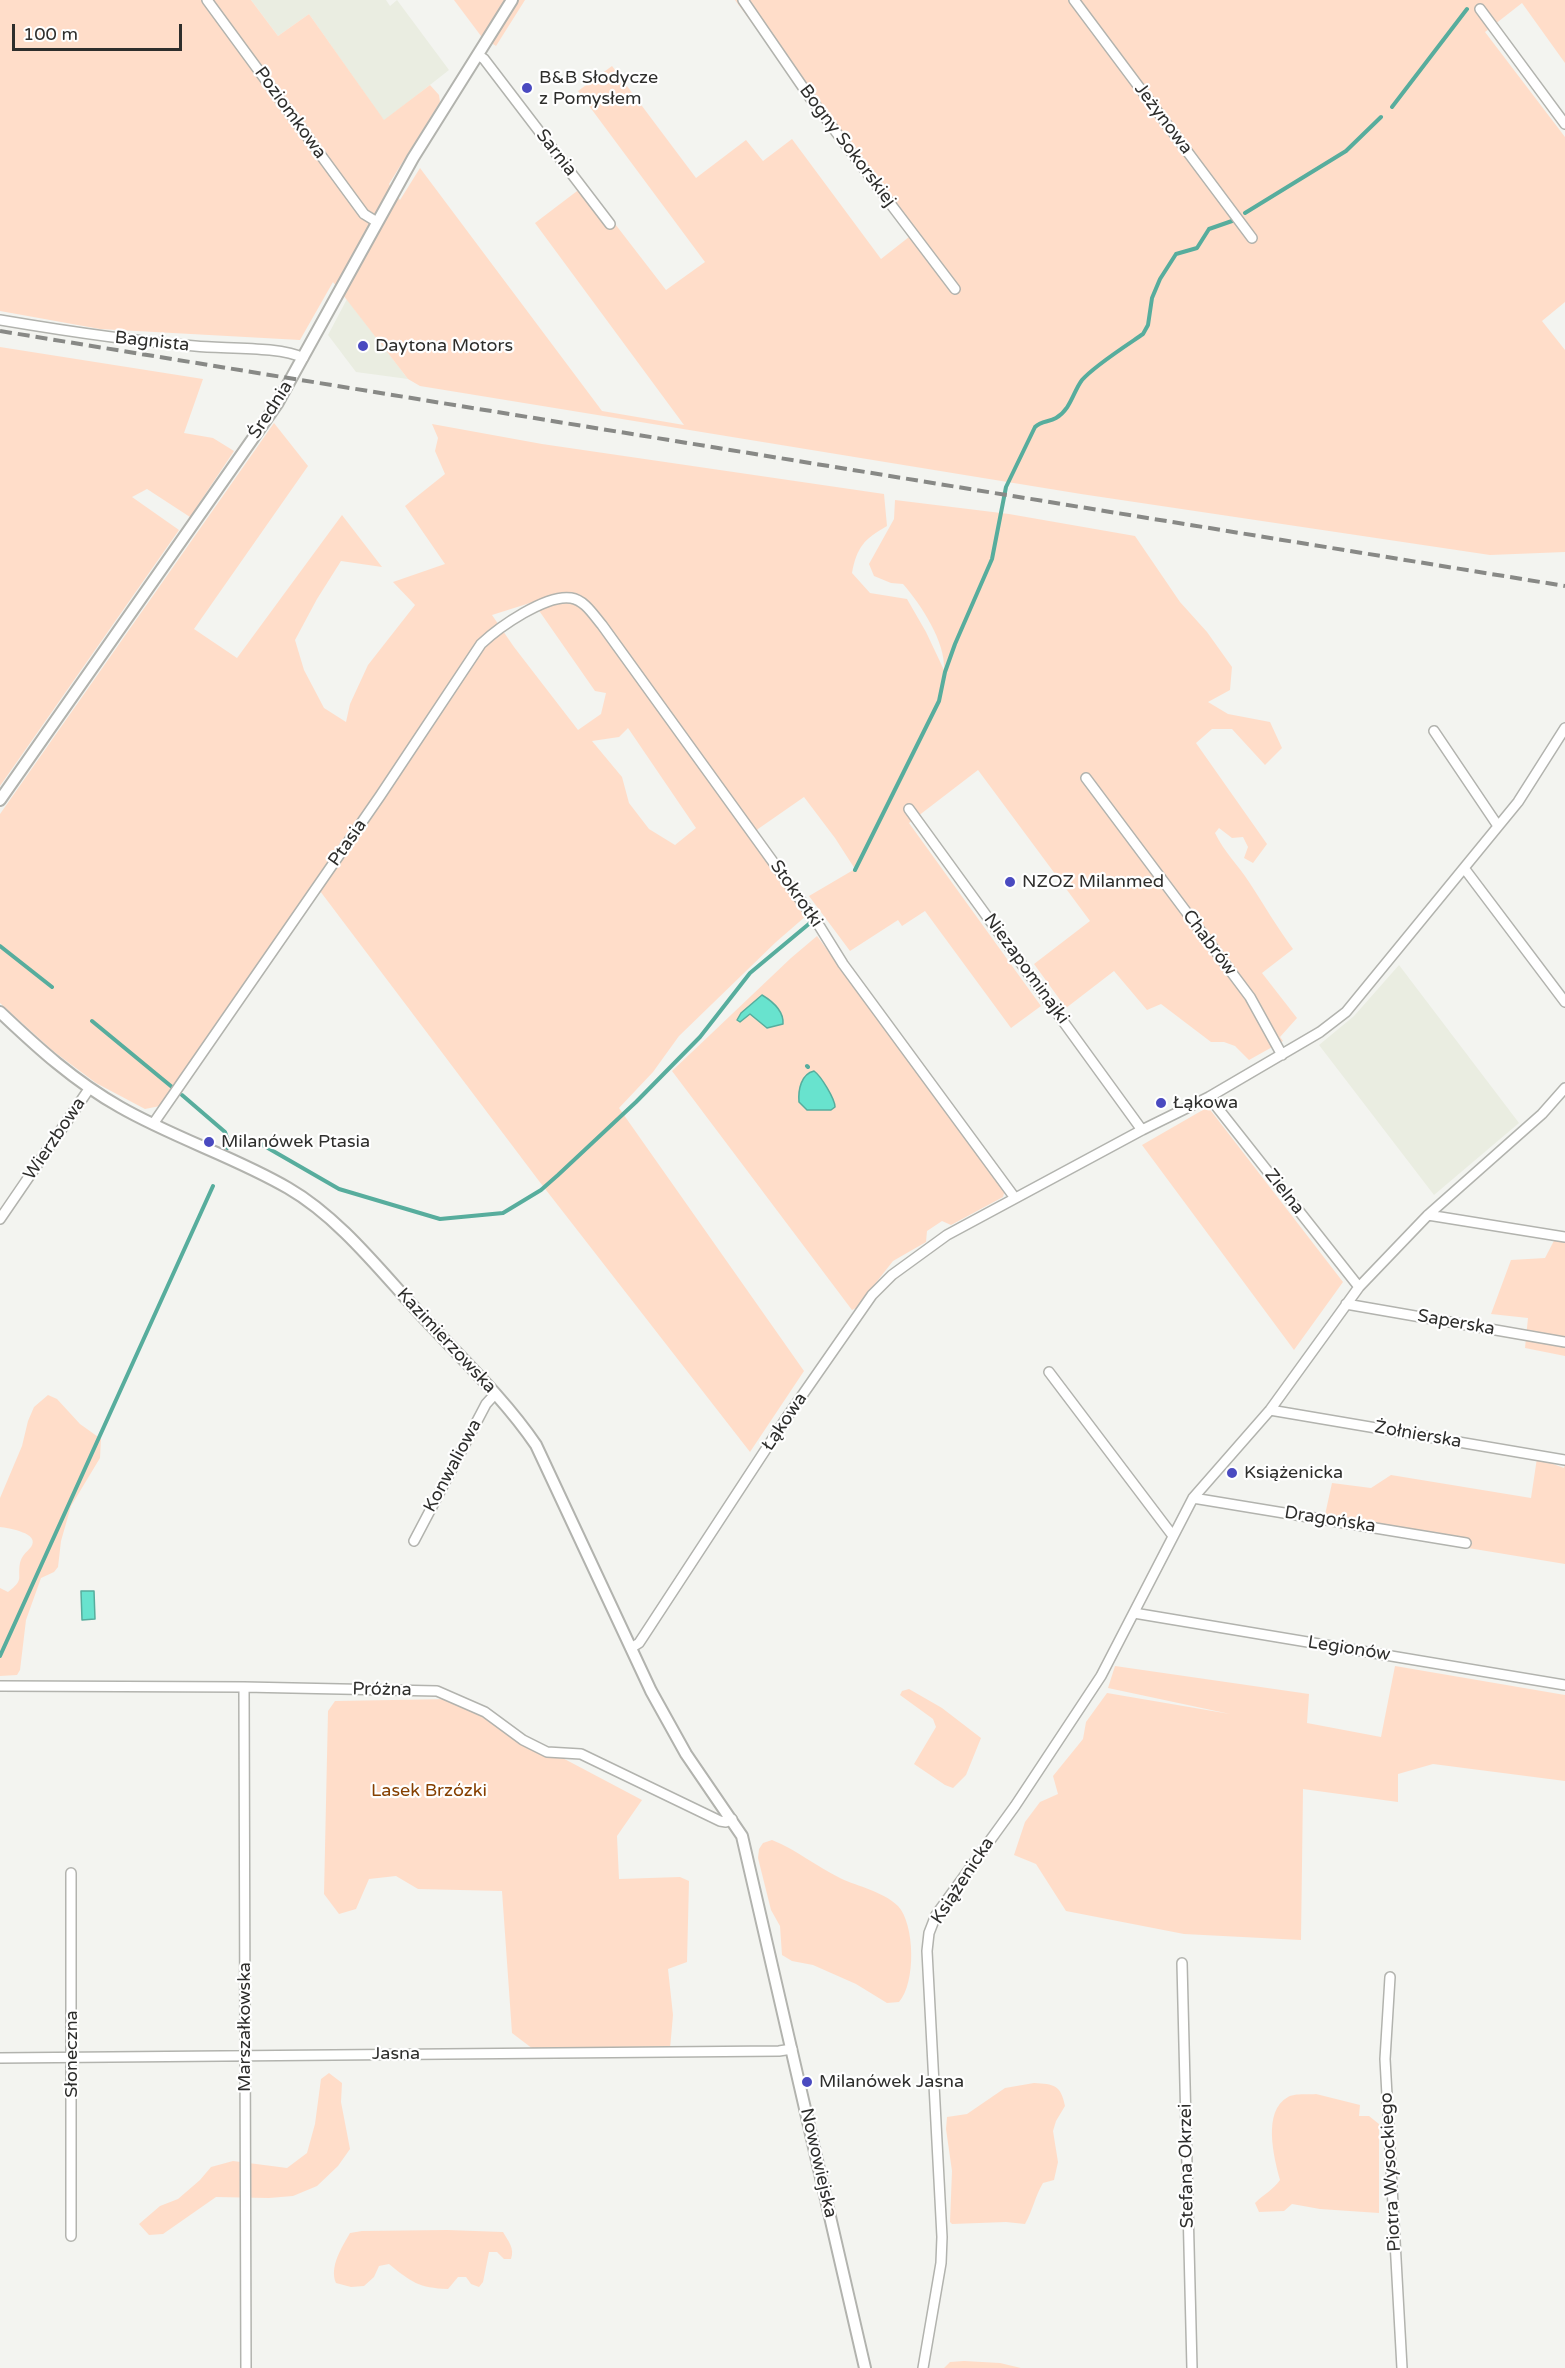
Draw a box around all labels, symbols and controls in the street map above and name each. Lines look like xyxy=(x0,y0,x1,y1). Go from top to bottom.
scale bar xyxy=(15,12,184,50)
text: 100 m xyxy=(23,23,78,45)
street label: Poziomkowa xyxy=(249,63,331,163)
place label: B&B Słodycze z Pomysłem xyxy=(539,67,658,110)
street label: Jeżynowa xyxy=(1129,79,1197,159)
marker: B&B Słodycze z Pomysłem xyxy=(520,81,534,95)
street label: Bogny Sokorskiej xyxy=(794,81,900,211)
street label: Sarnia xyxy=(531,125,581,181)
street label: Bagnista xyxy=(114,327,190,357)
place label: Daytona Motors xyxy=(375,335,513,357)
marker: Daytona Motors xyxy=(356,339,370,353)
street label: Średnia xyxy=(244,377,298,443)
street label: Ptasia xyxy=(324,815,372,871)
street label: Stokrotki xyxy=(765,856,827,932)
place label: NZOZ Milanmed xyxy=(1022,871,1164,893)
marker: NZOZ Milanmed xyxy=(1003,875,1017,889)
street label: Chabrów xyxy=(1177,906,1241,980)
street label: Niezapominajki xyxy=(979,910,1073,1028)
place label: Łąkowa xyxy=(1173,1092,1238,1114)
street label: Wierzbowa xyxy=(19,1094,91,1184)
marker: Łąkowa xyxy=(1154,1096,1168,1110)
place label: Milanówek Ptasia xyxy=(221,1131,370,1153)
marker: Milanówek Ptasia xyxy=(202,1135,216,1149)
street label: Zielna xyxy=(1260,1165,1308,1219)
street label: Kazimierzowska xyxy=(392,1284,500,1398)
street label: Saperska xyxy=(1416,1306,1496,1340)
street label: Łąkowa xyxy=(758,1389,812,1455)
street label: Konwaliowa xyxy=(419,1416,487,1516)
street label: Żołnierska xyxy=(1373,1417,1463,1453)
place label: Książenicka xyxy=(1244,1462,1343,1484)
marker: Książenicka xyxy=(1225,1466,1239,1480)
street label: Dragońska xyxy=(1283,1502,1377,1538)
street label: Legionów xyxy=(1306,1632,1392,1666)
street label: Próżna xyxy=(352,1679,412,1701)
park label: Lasek Brzózki xyxy=(371,1780,487,1802)
street label: Książenicka xyxy=(927,1834,999,1928)
street label: Marszałkowska xyxy=(234,1962,256,2092)
street label: Słoneczna xyxy=(61,2010,83,2098)
street label: Jasna xyxy=(372,2043,420,2065)
place label: Milanówek Jasna xyxy=(819,2071,964,2093)
marker: Milanówek Jasna xyxy=(800,2075,814,2089)
street label: Piotra Wysockiego xyxy=(1376,2092,1406,2252)
street label: Stefana Okrzei xyxy=(1175,2103,1199,2229)
street label: Nowowiejska xyxy=(795,2106,841,2220)

